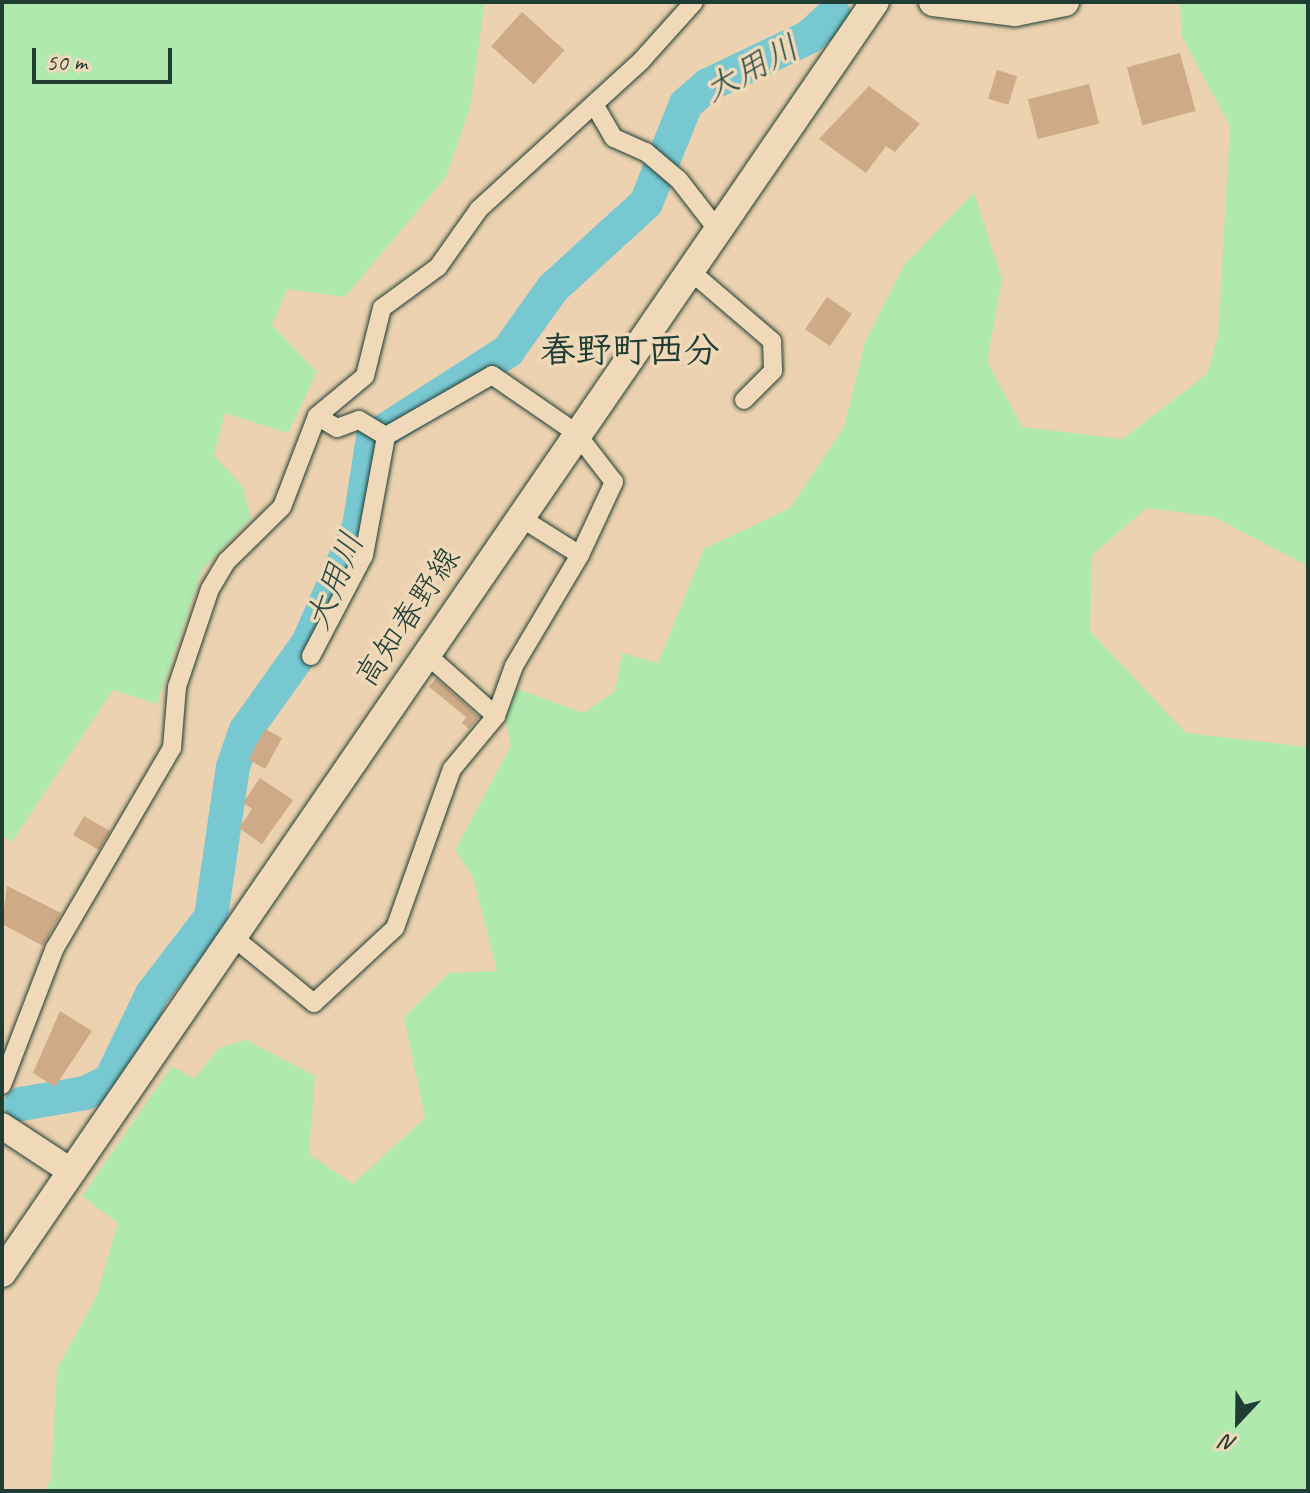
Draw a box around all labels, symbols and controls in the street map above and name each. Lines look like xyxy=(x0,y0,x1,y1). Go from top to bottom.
water label: 大用川 xyxy=(696,26,806,110)
scale bar xyxy=(36,32,176,82)
text: 50 m xyxy=(46,47,87,77)
district label: 春野町西分 xyxy=(540,329,720,373)
water label: 大用川 xyxy=(296,526,372,636)
street label: 高知春野線 xyxy=(347,540,469,694)
north arrow xyxy=(1198,1381,1278,1461)
text: N xyxy=(1217,1428,1241,1459)

